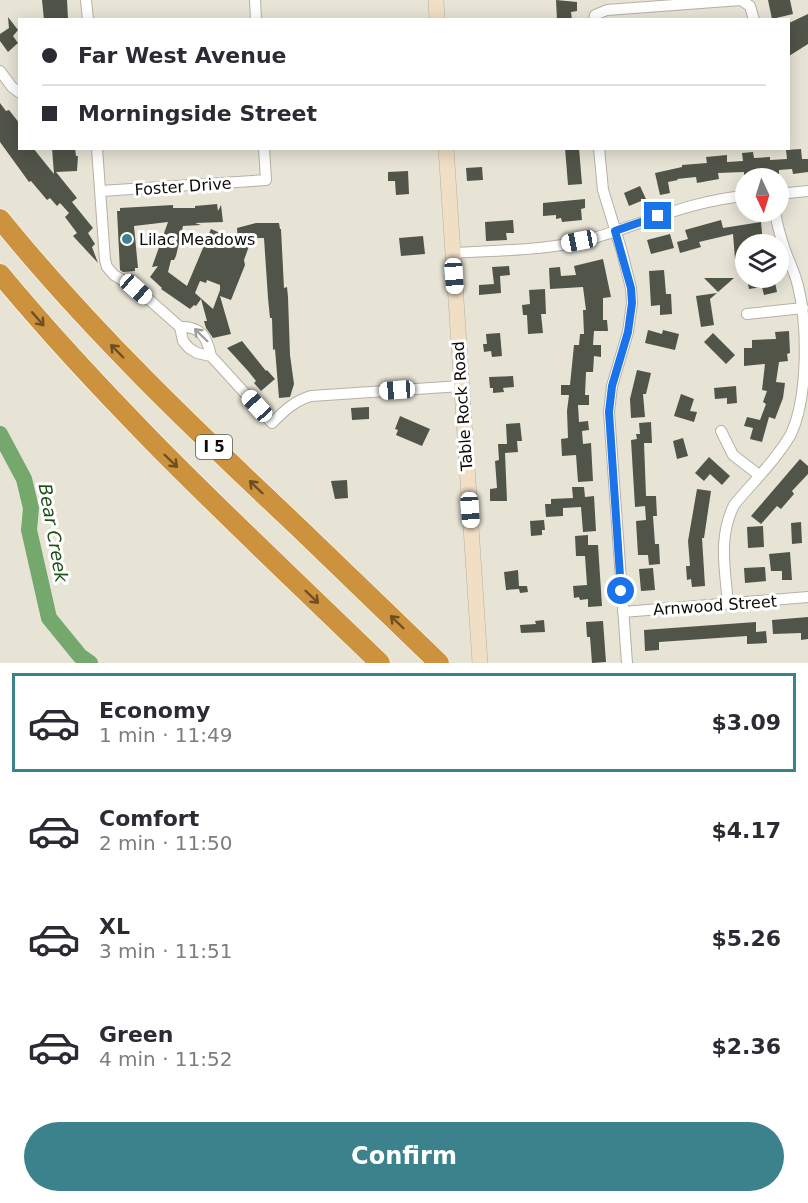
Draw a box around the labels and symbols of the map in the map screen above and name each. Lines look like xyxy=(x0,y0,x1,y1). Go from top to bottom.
north arrow xyxy=(735,168,789,222)
street label: Foster Drive xyxy=(134,174,232,199)
route end xyxy=(644,202,671,229)
car xyxy=(560,229,598,253)
place label: Lilac Meadows xyxy=(139,230,255,249)
marker: Lilac Meadows xyxy=(120,232,134,246)
car xyxy=(444,257,464,295)
car xyxy=(117,270,155,308)
one-way arrow xyxy=(31,311,45,326)
one-way arrow xyxy=(193,328,208,342)
street label: Table Rock Road xyxy=(448,340,477,472)
one-way arrow xyxy=(110,343,124,358)
car xyxy=(378,380,416,400)
car xyxy=(238,387,276,425)
road number: I 5 xyxy=(196,435,232,459)
one-way arrow xyxy=(164,454,179,469)
one-way arrow xyxy=(249,481,264,495)
water label: Bear Creek xyxy=(34,482,73,586)
car xyxy=(460,491,480,529)
route start xyxy=(607,577,634,604)
one-way arrow xyxy=(304,589,319,604)
street label: Arnwood Street xyxy=(653,592,777,619)
one-way arrow xyxy=(389,615,404,630)

